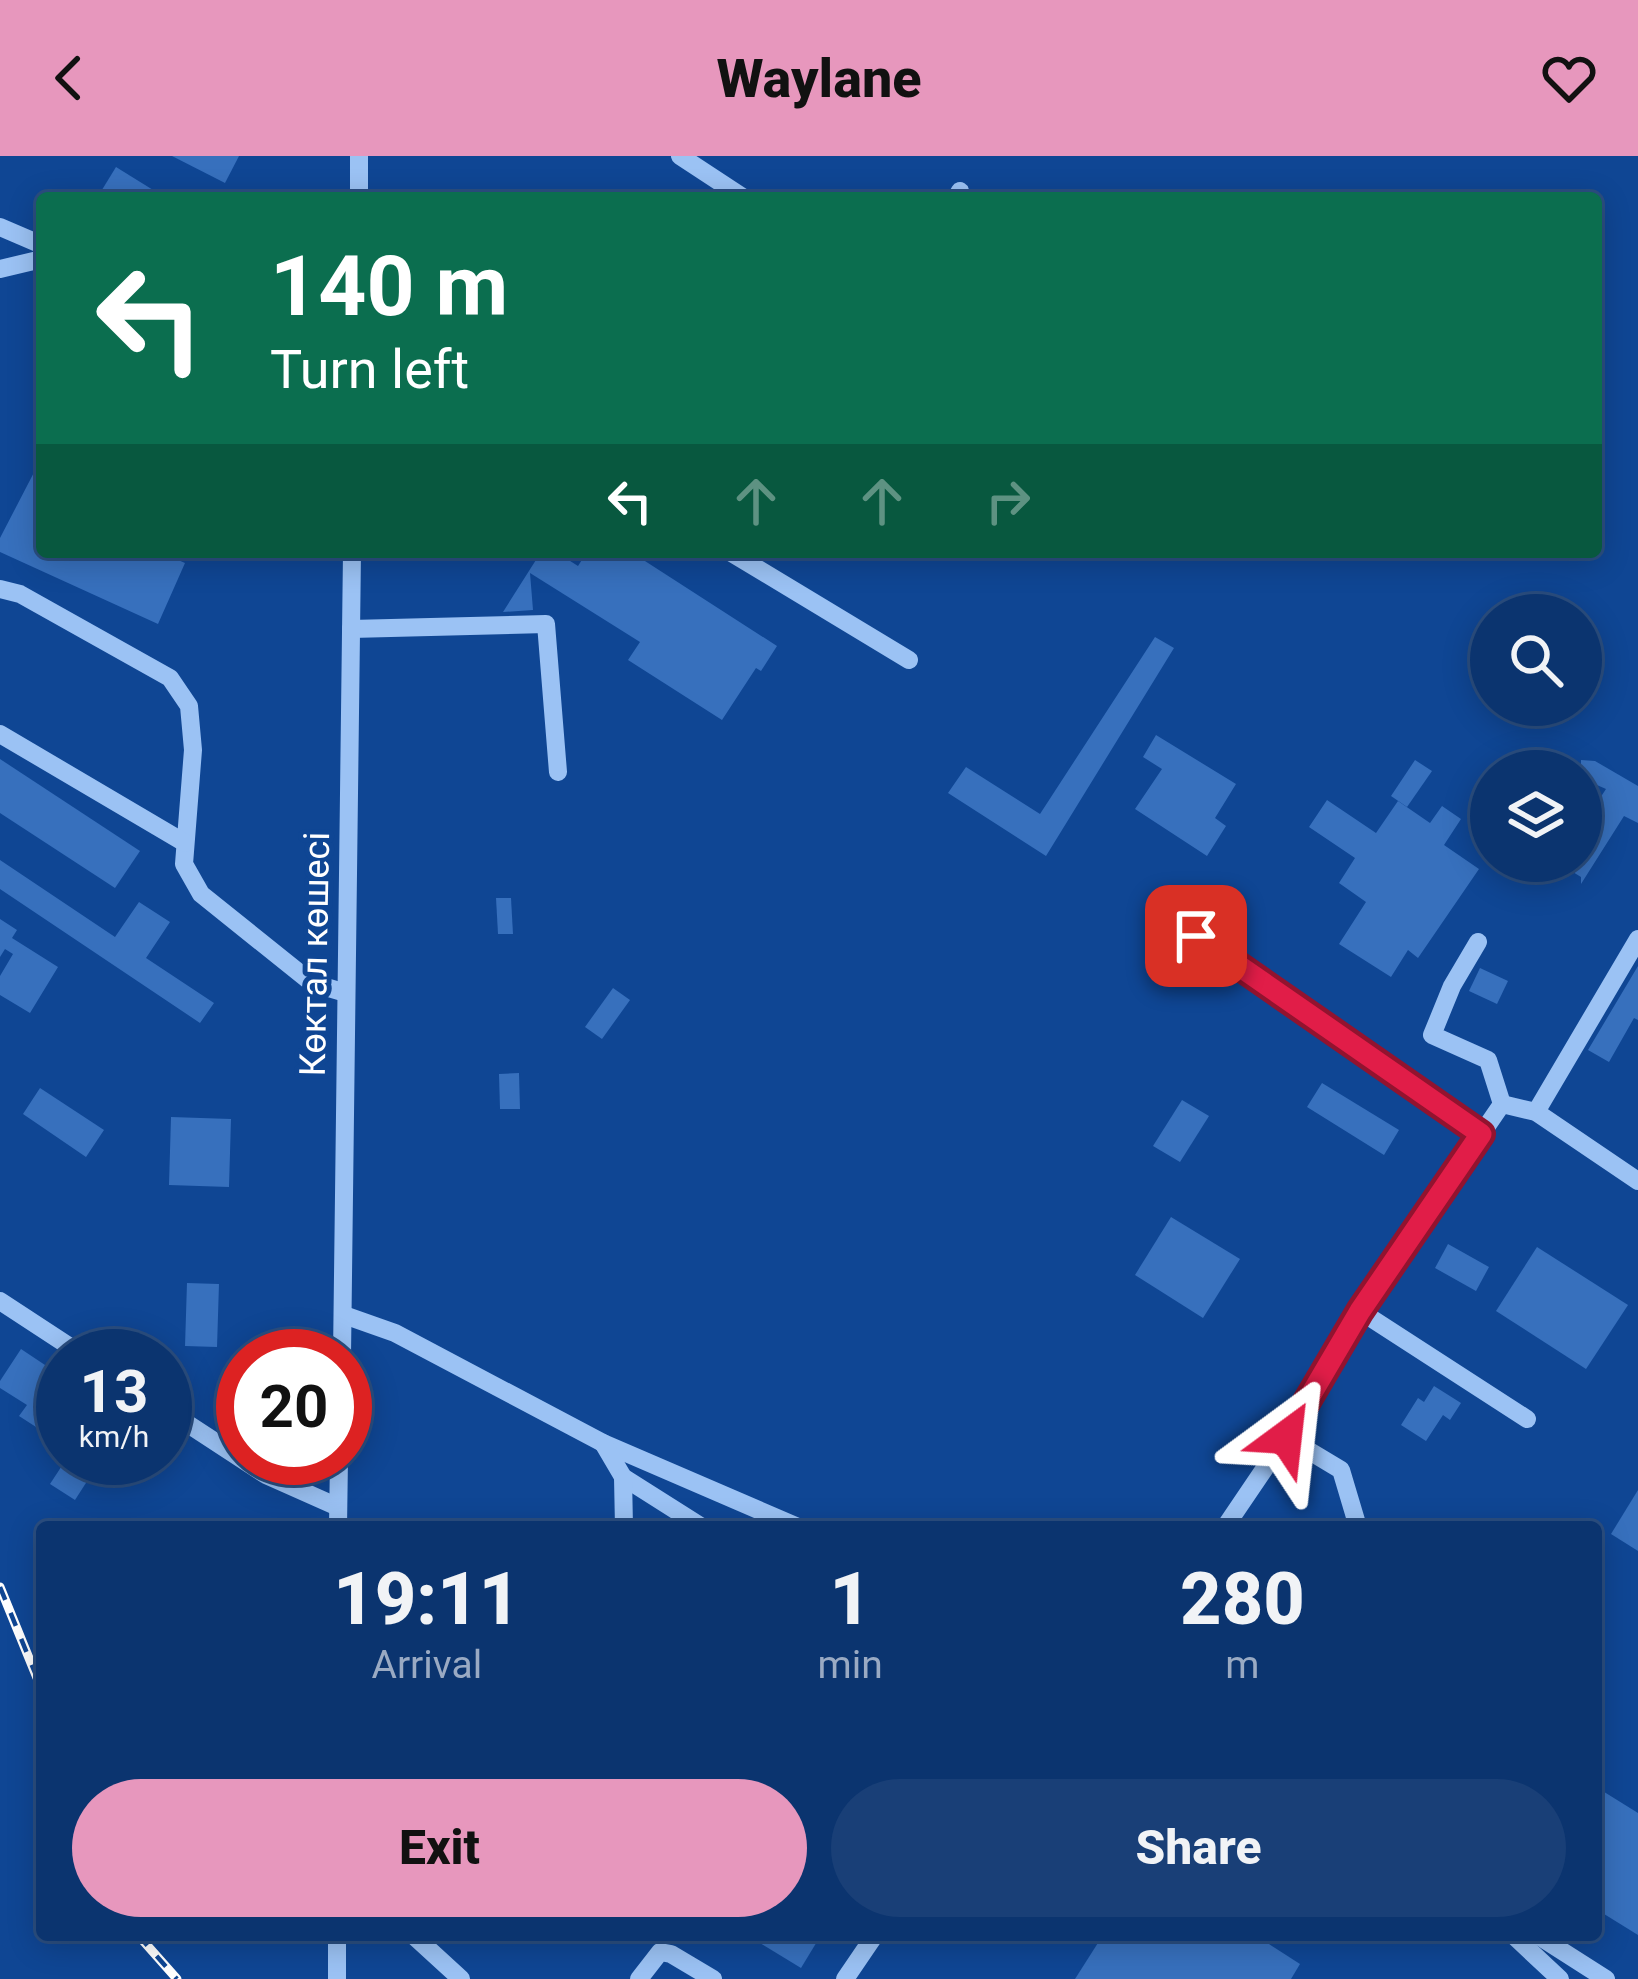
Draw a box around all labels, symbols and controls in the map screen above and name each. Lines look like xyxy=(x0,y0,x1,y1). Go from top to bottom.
icon: back xyxy=(36,45,102,111)
icon: heart xyxy=(1536,45,1602,111)
text: Waylane xyxy=(716,47,922,110)
text: 140 m xyxy=(270,237,508,336)
icon: left xyxy=(72,240,228,396)
text: Turn left xyxy=(270,338,469,401)
icon: left xyxy=(597,468,663,534)
icon: ahead xyxy=(723,468,789,534)
icon: ahead xyxy=(849,468,915,534)
icon: right xyxy=(975,468,1041,534)
map controls xyxy=(1470,594,1602,882)
button: search xyxy=(1470,594,1602,726)
button: layers xyxy=(1470,750,1602,882)
street label: Көктал көшесі xyxy=(292,831,338,1077)
pin xyxy=(1145,885,1247,987)
icon: arrive xyxy=(1163,903,1229,969)
speed limit sign: 20 xyxy=(216,1329,372,1485)
text: 13 xyxy=(80,1356,148,1427)
position arrow xyxy=(1223,1374,1349,1500)
text: km/h xyxy=(79,1419,149,1454)
text: 19:11 xyxy=(333,1557,520,1642)
text: 1 xyxy=(829,1557,871,1642)
text: 280 xyxy=(1180,1557,1305,1642)
text: Arrival xyxy=(371,1642,482,1688)
text: min xyxy=(818,1642,883,1688)
text: m xyxy=(1225,1642,1259,1688)
button: Exit xyxy=(72,1779,807,1917)
button: Share xyxy=(831,1779,1566,1917)

